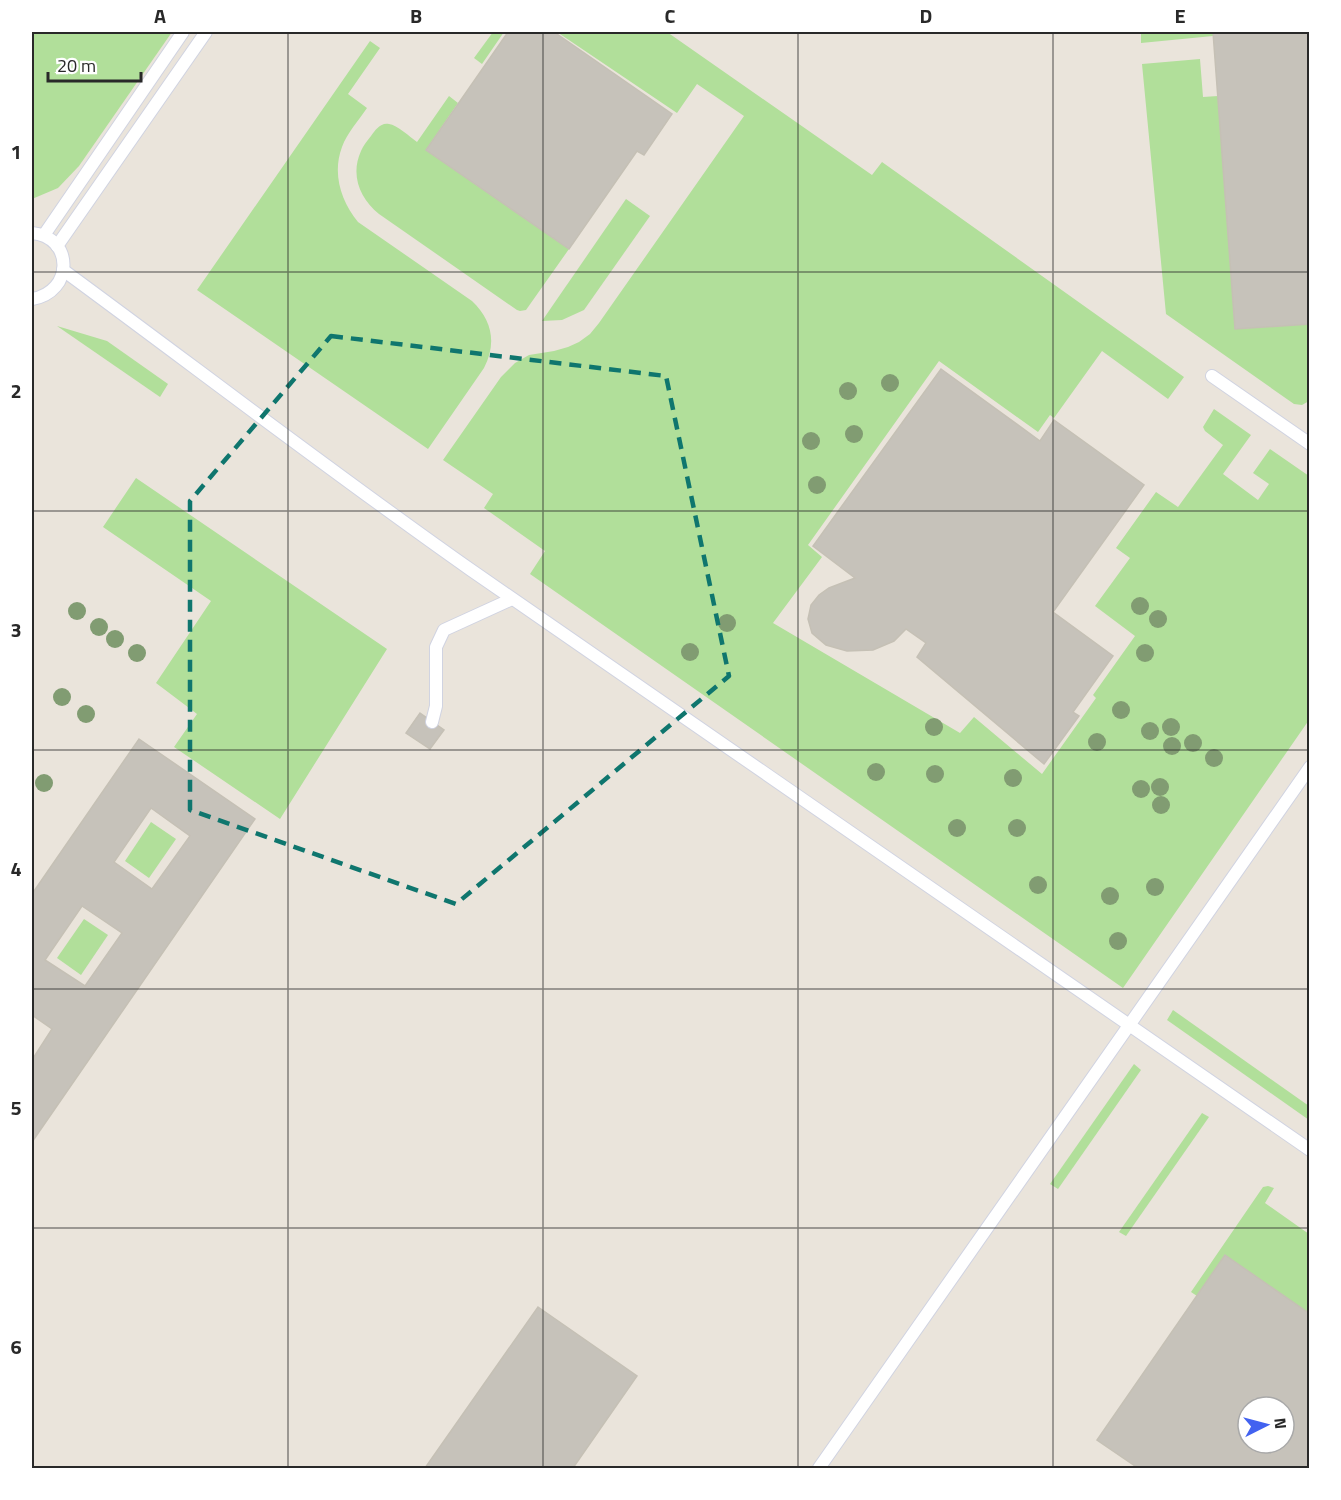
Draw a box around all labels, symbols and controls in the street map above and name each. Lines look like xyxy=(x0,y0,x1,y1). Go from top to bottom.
text: A xyxy=(154,0,166,31)
text: B xyxy=(410,0,422,31)
text: C xyxy=(665,0,676,31)
text: D xyxy=(920,0,932,31)
text: E xyxy=(1174,0,1186,31)
scale bar xyxy=(48,45,141,83)
text: 20 m xyxy=(57,52,96,79)
text: 1 xyxy=(10,136,22,167)
text: 2 xyxy=(10,375,22,406)
text: 3 xyxy=(10,614,22,645)
text: 4 xyxy=(10,853,22,884)
text: 5 xyxy=(10,1092,22,1123)
text: 6 xyxy=(10,1331,22,1362)
north arrow xyxy=(1236,1395,1296,1455)
text: N xyxy=(1268,1417,1293,1430)

